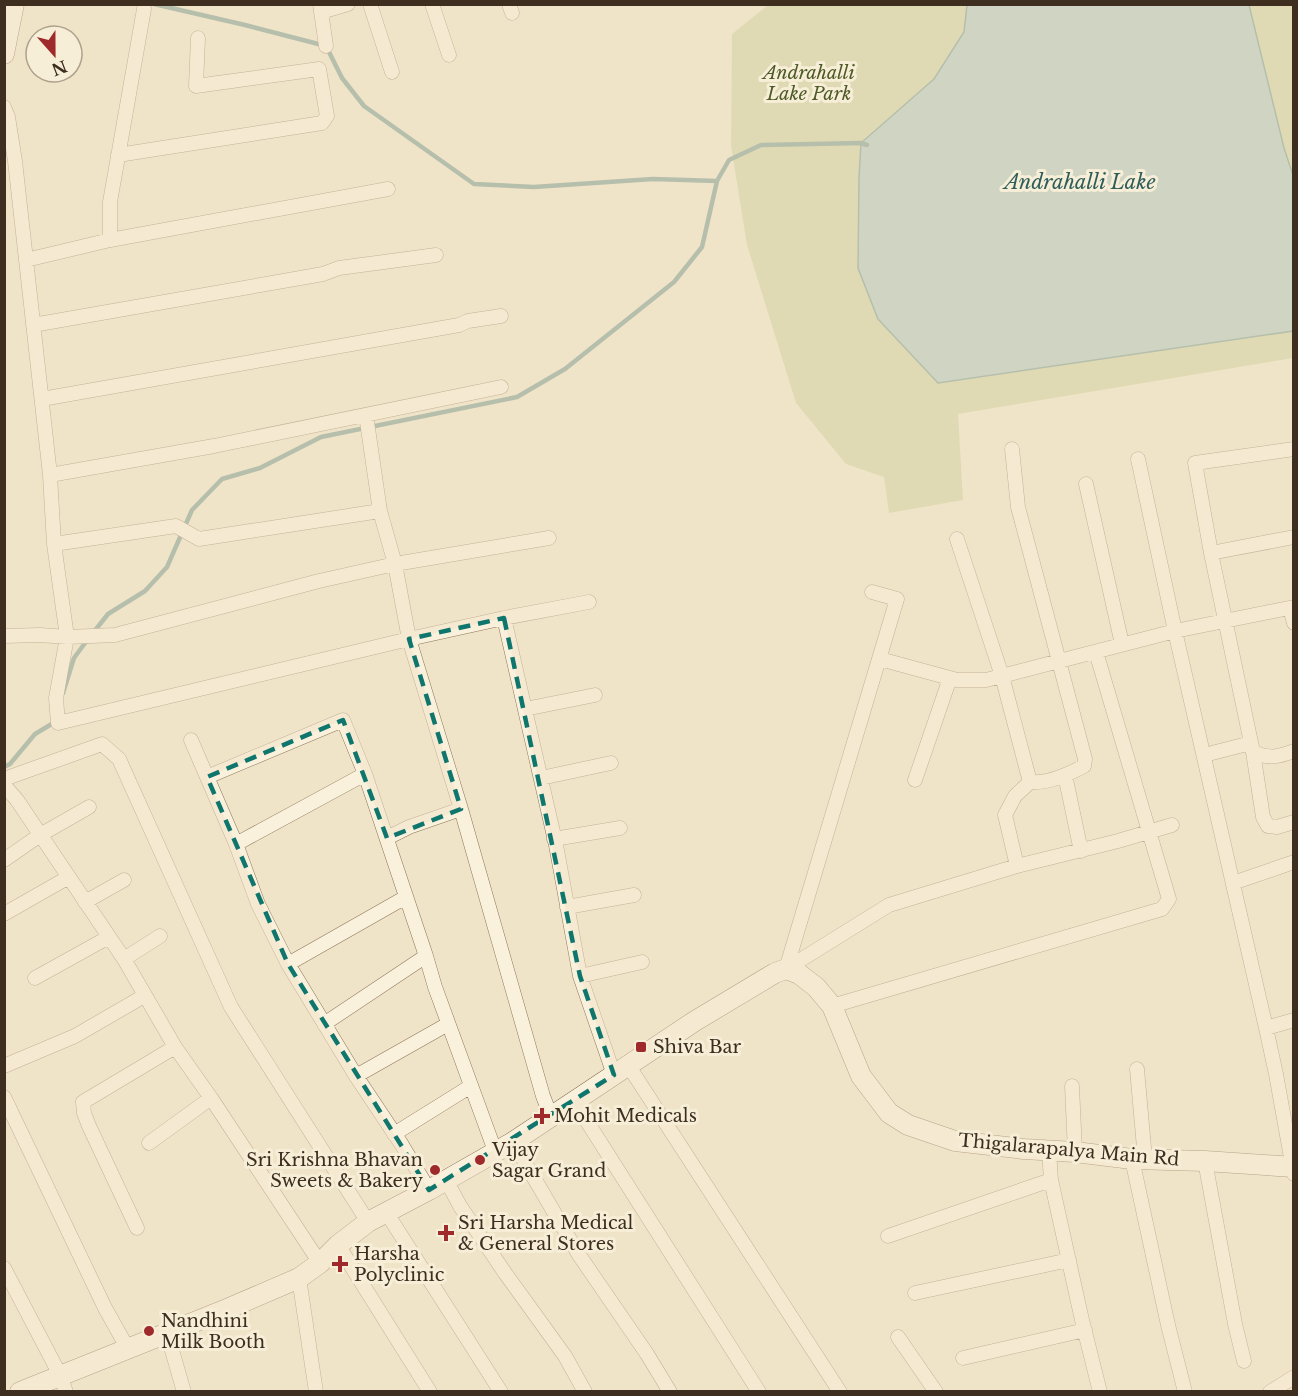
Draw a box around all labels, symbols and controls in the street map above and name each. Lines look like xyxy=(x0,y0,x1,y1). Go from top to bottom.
north arrow xyxy=(24,24,84,84)
text: N xyxy=(49,56,70,80)
park label: Andrahalli Lake Park xyxy=(761,62,855,105)
water label: Andrahalli Lake xyxy=(1001,170,1156,194)
place label: Shiva Bar xyxy=(653,1036,742,1058)
marker: Shiva Bar xyxy=(634,1040,648,1054)
place label: Mohit Medicals xyxy=(554,1105,697,1127)
marker: Mohit Medicals xyxy=(535,1109,549,1123)
street label: Thigalarapalya Main Rd xyxy=(958,1129,1180,1171)
place label: Vijay Sagar Grand xyxy=(491,1139,606,1182)
place label: Sri Krishna Bhavan Sweets & Bakery xyxy=(246,1149,423,1192)
marker: Vijay Sagar Grand xyxy=(473,1153,487,1167)
marker: Sri Krishna Bhavan Sweets & Bakery xyxy=(428,1163,442,1177)
place label: Sri Harsha Medical & General Stores xyxy=(458,1212,634,1255)
marker: Sri Harsha Medical & General Stores xyxy=(439,1226,453,1240)
place label: Harsha Polyclinic xyxy=(354,1243,445,1286)
marker: Harsha Polyclinic xyxy=(331,1255,349,1273)
place label: Nandhini Milk Booth xyxy=(161,1310,265,1353)
marker: Nandhini Milk Booth xyxy=(142,1324,156,1338)

